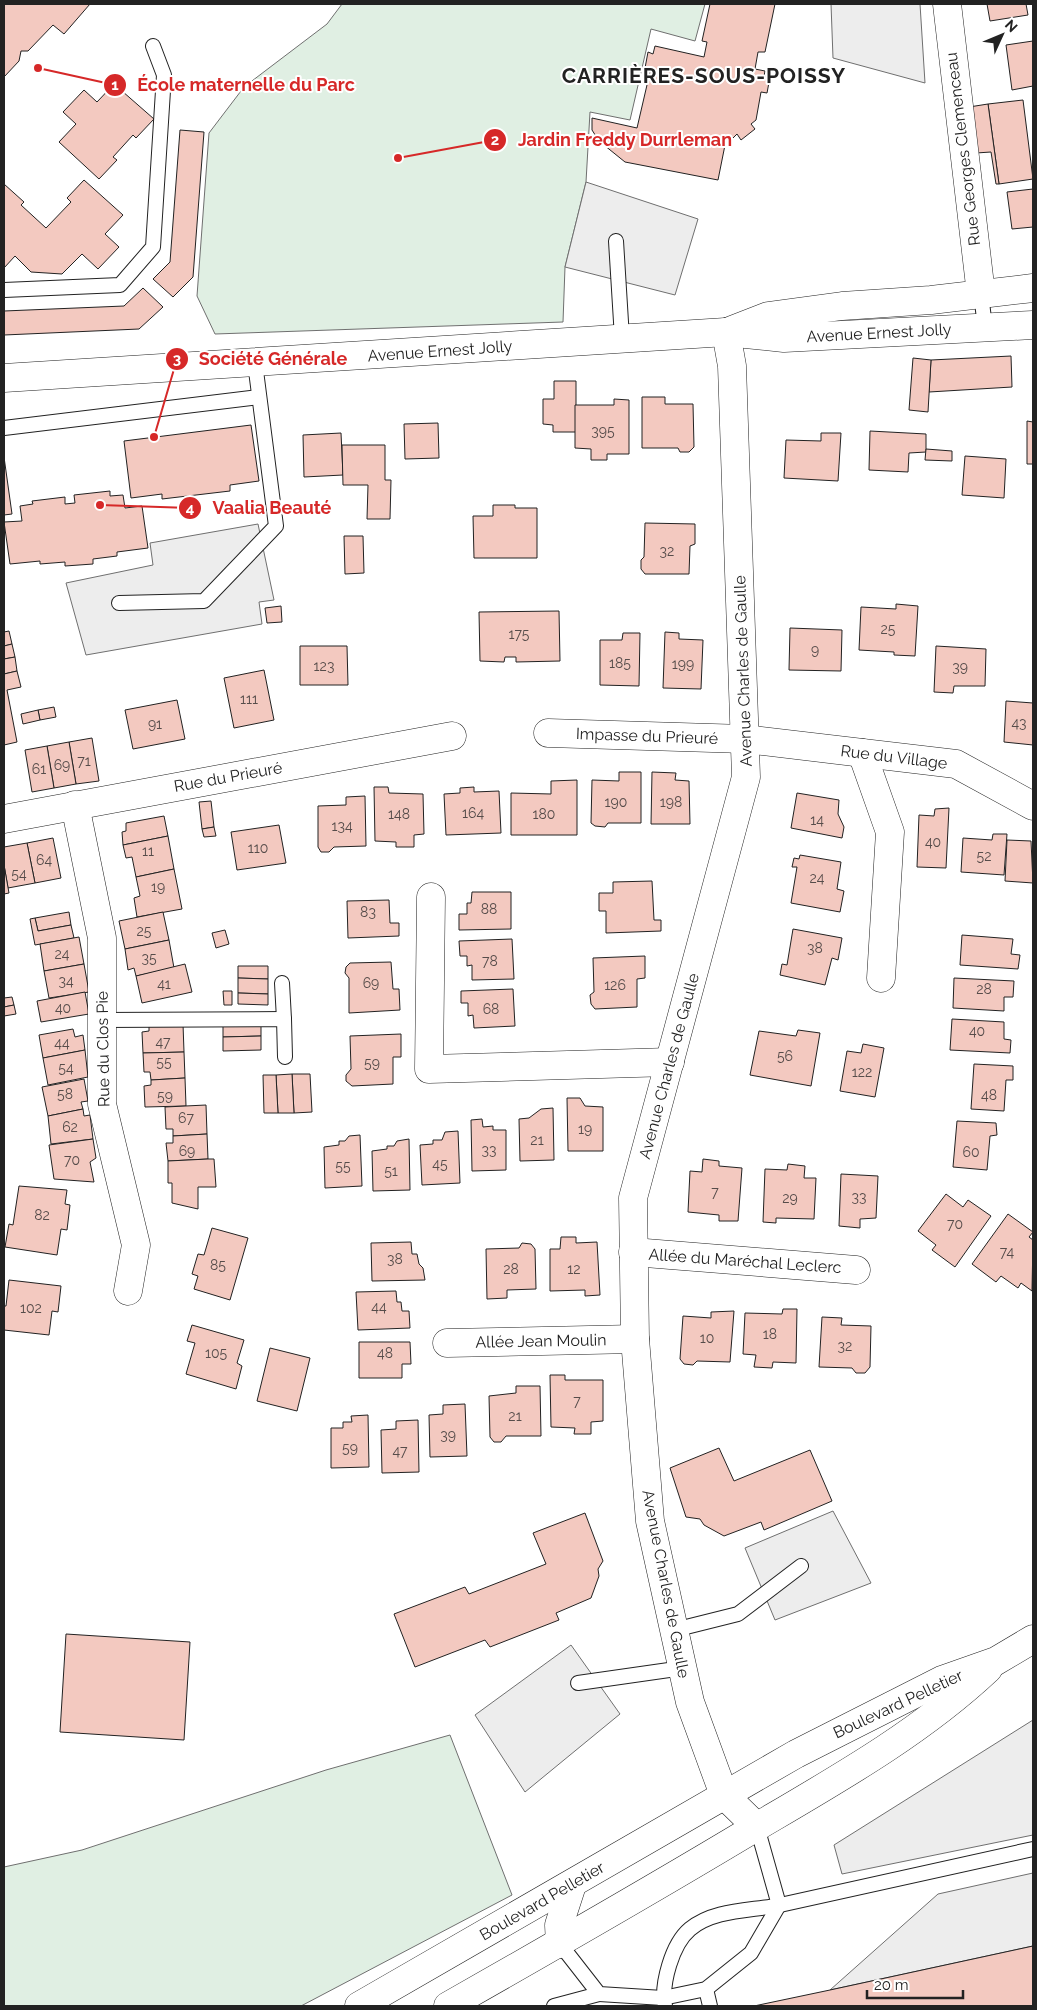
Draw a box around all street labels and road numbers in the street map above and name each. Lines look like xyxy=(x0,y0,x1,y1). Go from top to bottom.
street label: Rue Georges Clemenceau xyxy=(942,51,984,247)
street label: Avenue Ernest Jolly xyxy=(806,320,952,346)
street label: Avenue Ernest Jolly xyxy=(367,336,513,366)
street label: Avenue Charles de Gaulle xyxy=(730,575,756,767)
street label: Impasse du Prieuré xyxy=(575,724,719,748)
street label: Rue du Village xyxy=(840,741,948,773)
street label: Rue du Prieuré xyxy=(172,758,284,796)
street label: Avenue Charles de Gaulle xyxy=(635,971,703,1161)
street label: Rue du Clos Pie xyxy=(92,991,114,1107)
street label: Allée du Maréchal Leclerc xyxy=(648,1245,842,1277)
street label: Allée Jean Moulin xyxy=(475,1330,607,1352)
street label: Avenue Charles de Gaulle xyxy=(638,1488,694,1680)
street label: Boulevard Pelletier xyxy=(830,1665,966,1742)
street label: Boulevard Pelletier xyxy=(476,1857,608,1944)

